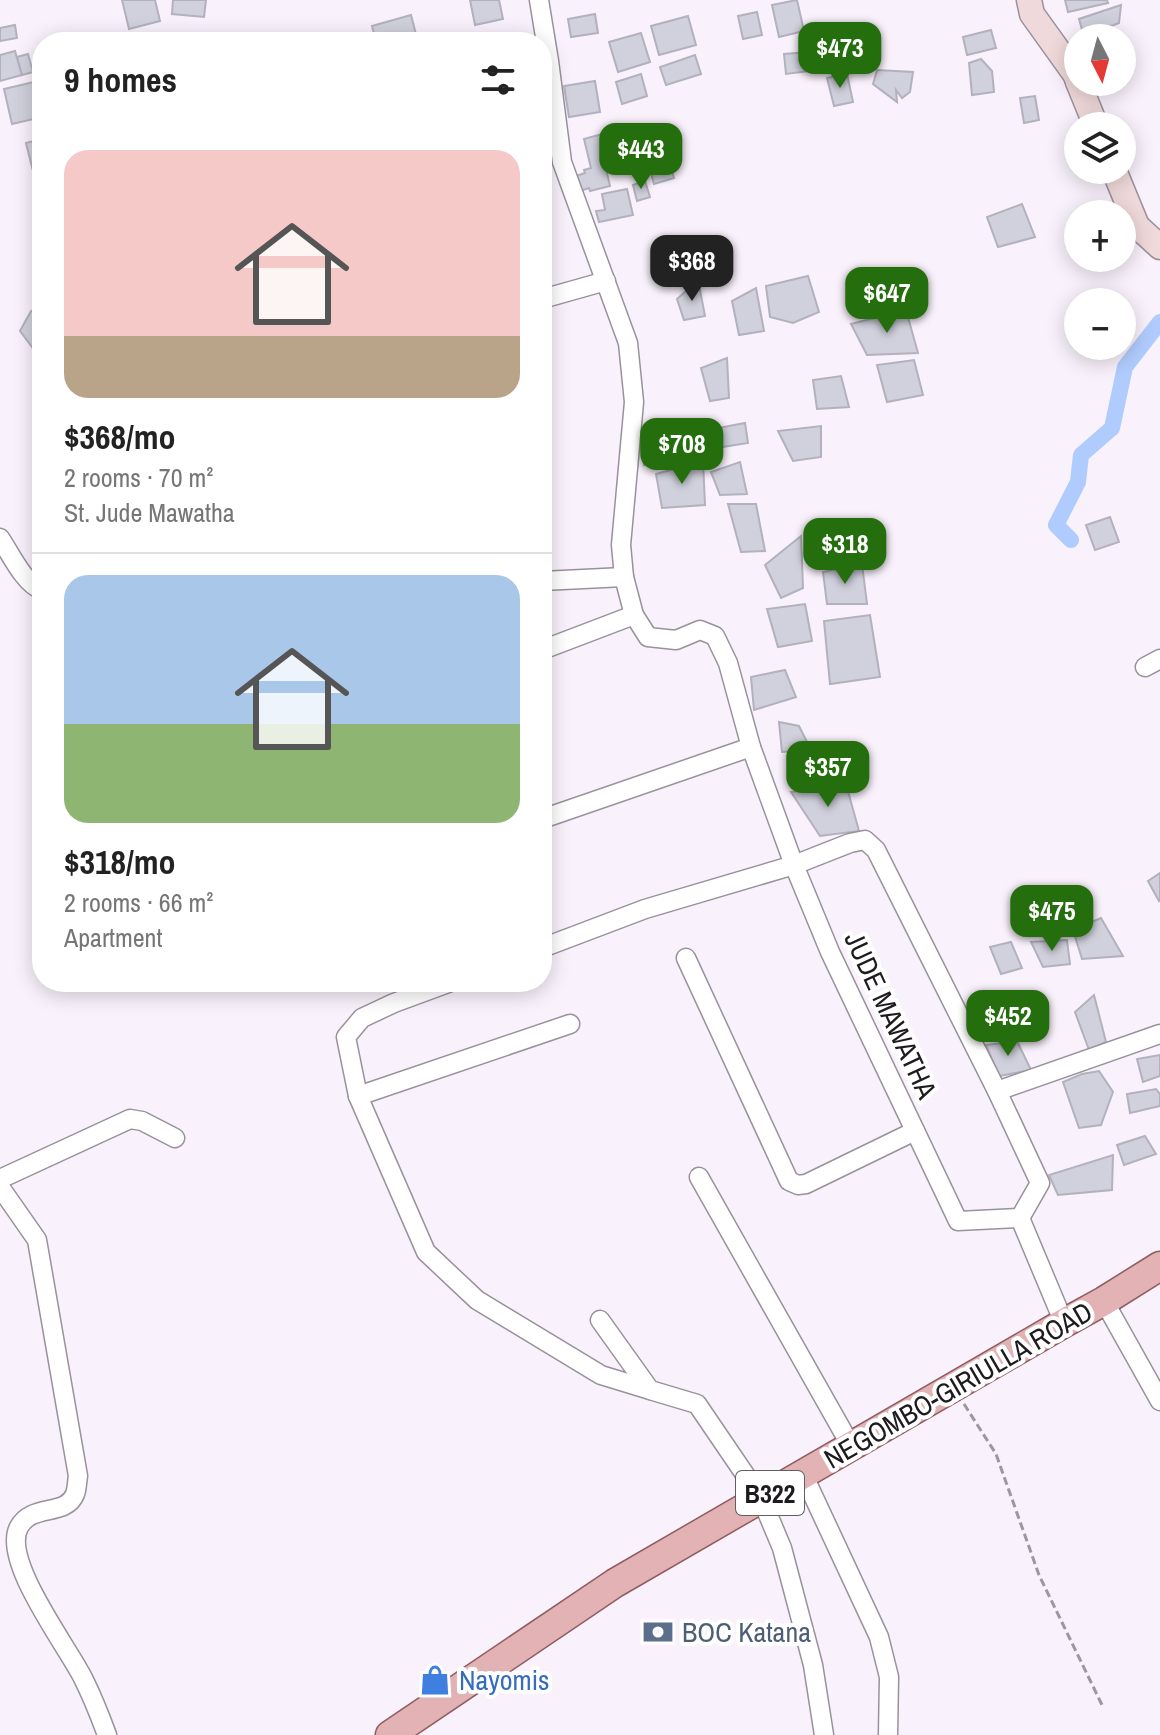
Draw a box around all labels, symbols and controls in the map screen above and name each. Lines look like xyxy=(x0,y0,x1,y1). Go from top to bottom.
pin: $473 xyxy=(793,22,887,90)
north arrow xyxy=(1064,24,1136,96)
map controls xyxy=(1064,24,1136,360)
text: $473 xyxy=(816,30,864,65)
text: 9 homes xyxy=(64,57,177,103)
icon: filters xyxy=(476,58,520,102)
button: layers xyxy=(1064,112,1136,184)
pin: $443 xyxy=(594,123,688,191)
text: $443 xyxy=(617,131,665,166)
button: + xyxy=(1064,200,1136,272)
icon: home xyxy=(220,202,364,346)
pin: $368 xyxy=(645,235,739,303)
text: $368 xyxy=(668,243,716,278)
pin: $647 xyxy=(840,267,934,335)
text: $647 xyxy=(863,275,911,310)
button: − xyxy=(1064,288,1136,360)
text: $368/mo xyxy=(64,414,176,460)
pin: $708 xyxy=(635,418,729,486)
text: $708 xyxy=(658,426,706,461)
text: 2 rooms · 70 m² xyxy=(64,460,213,495)
text: St. Jude Mawatha xyxy=(64,495,235,530)
pin: $318 xyxy=(798,518,892,586)
text: $318 xyxy=(821,526,869,561)
icon: home xyxy=(220,627,364,771)
pin: $357 xyxy=(781,741,875,809)
text: $357 xyxy=(804,749,852,784)
text: $318/mo xyxy=(64,839,176,885)
text: 2 rooms · 66 m² xyxy=(64,885,213,920)
pin: $475 xyxy=(1005,885,1099,953)
text: $475 xyxy=(1028,893,1076,928)
text: Apartment xyxy=(64,920,162,955)
street label: JUDE MAWATHA xyxy=(836,925,947,1105)
pin: $452 xyxy=(961,990,1055,1058)
text: $452 xyxy=(984,998,1032,1033)
street label: NEGOMBO-GIRIULLA ROAD xyxy=(817,1293,1099,1477)
road number: B322 xyxy=(736,1471,804,1515)
place label: BOC Katana xyxy=(682,1613,811,1651)
bank icon: BOC Katana xyxy=(641,1615,675,1649)
place label: Nayomis xyxy=(459,1661,550,1699)
shop icon: Nayomis xyxy=(418,1663,452,1697)

